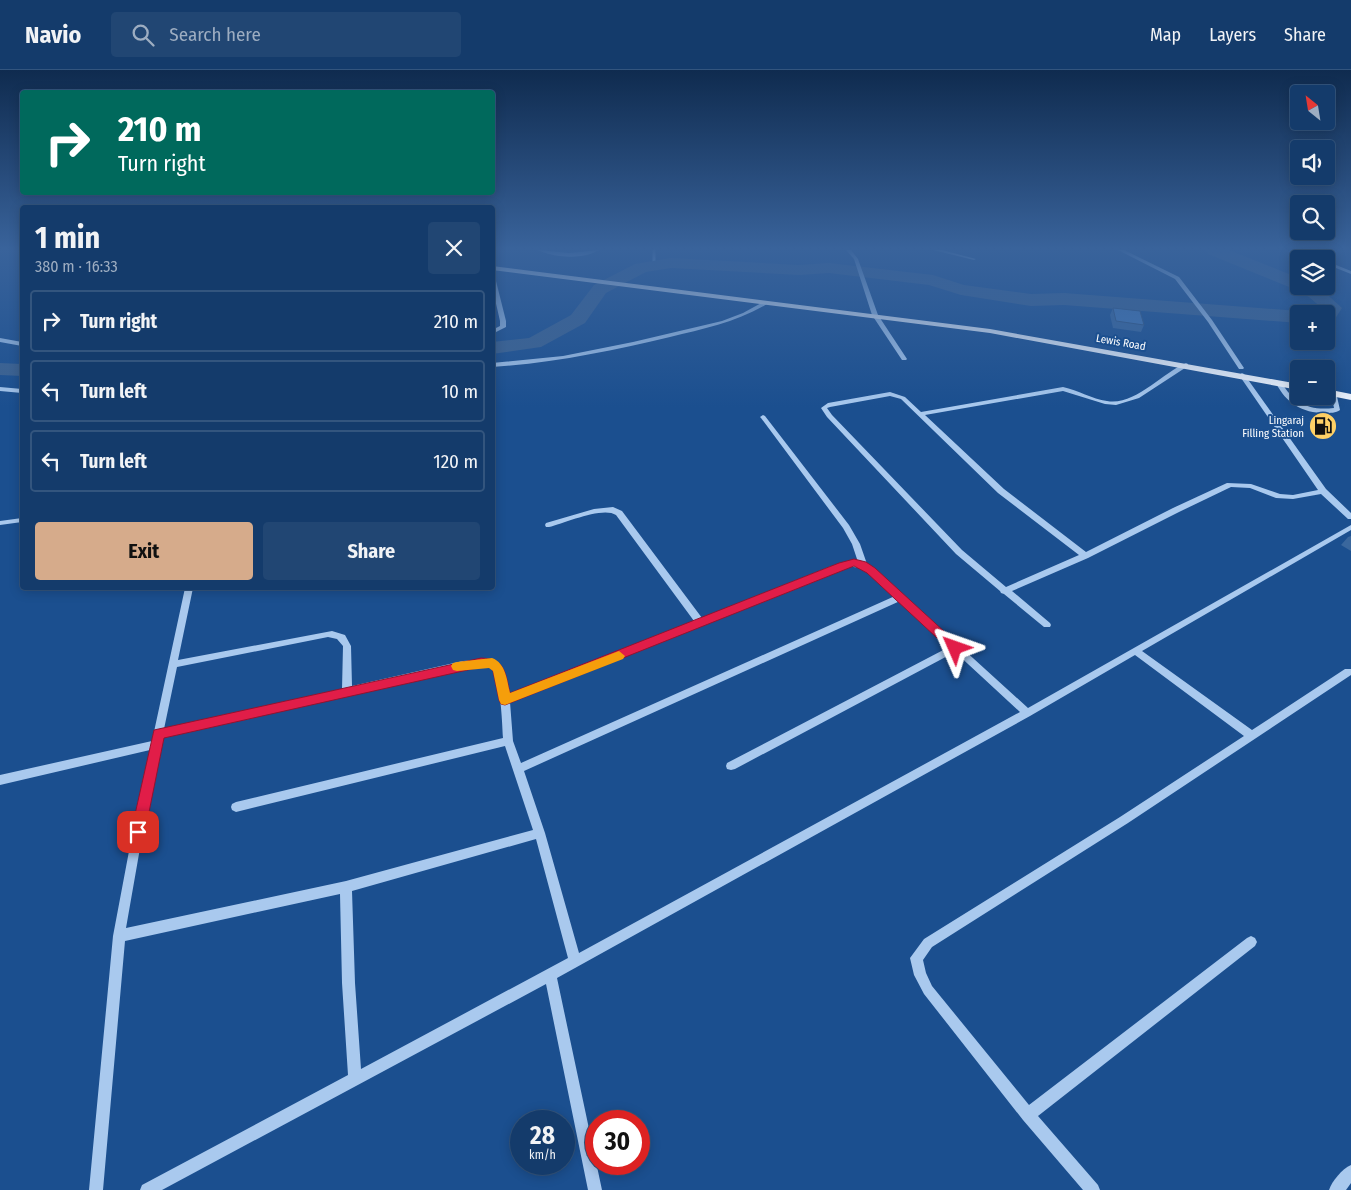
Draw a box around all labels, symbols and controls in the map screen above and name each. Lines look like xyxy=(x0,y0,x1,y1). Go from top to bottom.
search box xyxy=(111,12,461,57)
text: Navio xyxy=(25,21,81,49)
icon: search xyxy=(129,21,157,49)
text: Search here xyxy=(169,23,261,46)
text: Map xyxy=(1150,24,1181,46)
text: Layers xyxy=(1209,24,1256,46)
text: Share xyxy=(1284,24,1326,46)
north arrow xyxy=(1290,85,1335,130)
map controls xyxy=(1290,85,1335,405)
text: 210 m xyxy=(118,108,202,150)
icon: right xyxy=(35,110,100,175)
button: sound xyxy=(1290,140,1335,185)
text: Turn right xyxy=(118,150,206,177)
button: search xyxy=(1290,195,1335,240)
text: 1 min xyxy=(35,220,100,256)
button: close xyxy=(428,222,480,274)
button: layers xyxy=(1290,250,1335,295)
text: 380 m · 16:33 xyxy=(35,257,118,276)
button: + xyxy=(1290,305,1335,350)
icon: right xyxy=(37,307,65,335)
text: Turn right xyxy=(80,310,157,333)
text: 210 m xyxy=(434,310,478,333)
street label: Lewis Road xyxy=(1095,332,1147,353)
button: − xyxy=(1290,360,1335,405)
icon: left xyxy=(37,377,65,405)
text: Turn left xyxy=(80,380,147,403)
text: 10 m xyxy=(442,380,478,403)
fuel station icon: Lingaraj Filling Station xyxy=(1308,411,1338,441)
place label: Lingaraj Filling Station xyxy=(1242,414,1304,440)
icon: left xyxy=(37,447,65,475)
text: Turn left xyxy=(80,450,147,473)
text: 120 m xyxy=(433,450,478,473)
button: Exit xyxy=(35,522,253,580)
button: Share xyxy=(263,522,480,580)
position arrow xyxy=(928,621,980,673)
pin xyxy=(117,811,159,853)
icon: arrive xyxy=(124,818,152,846)
speed limit sign: 30 xyxy=(585,1110,650,1175)
text: 28 xyxy=(530,1121,555,1151)
text: km/h xyxy=(529,1148,556,1162)

